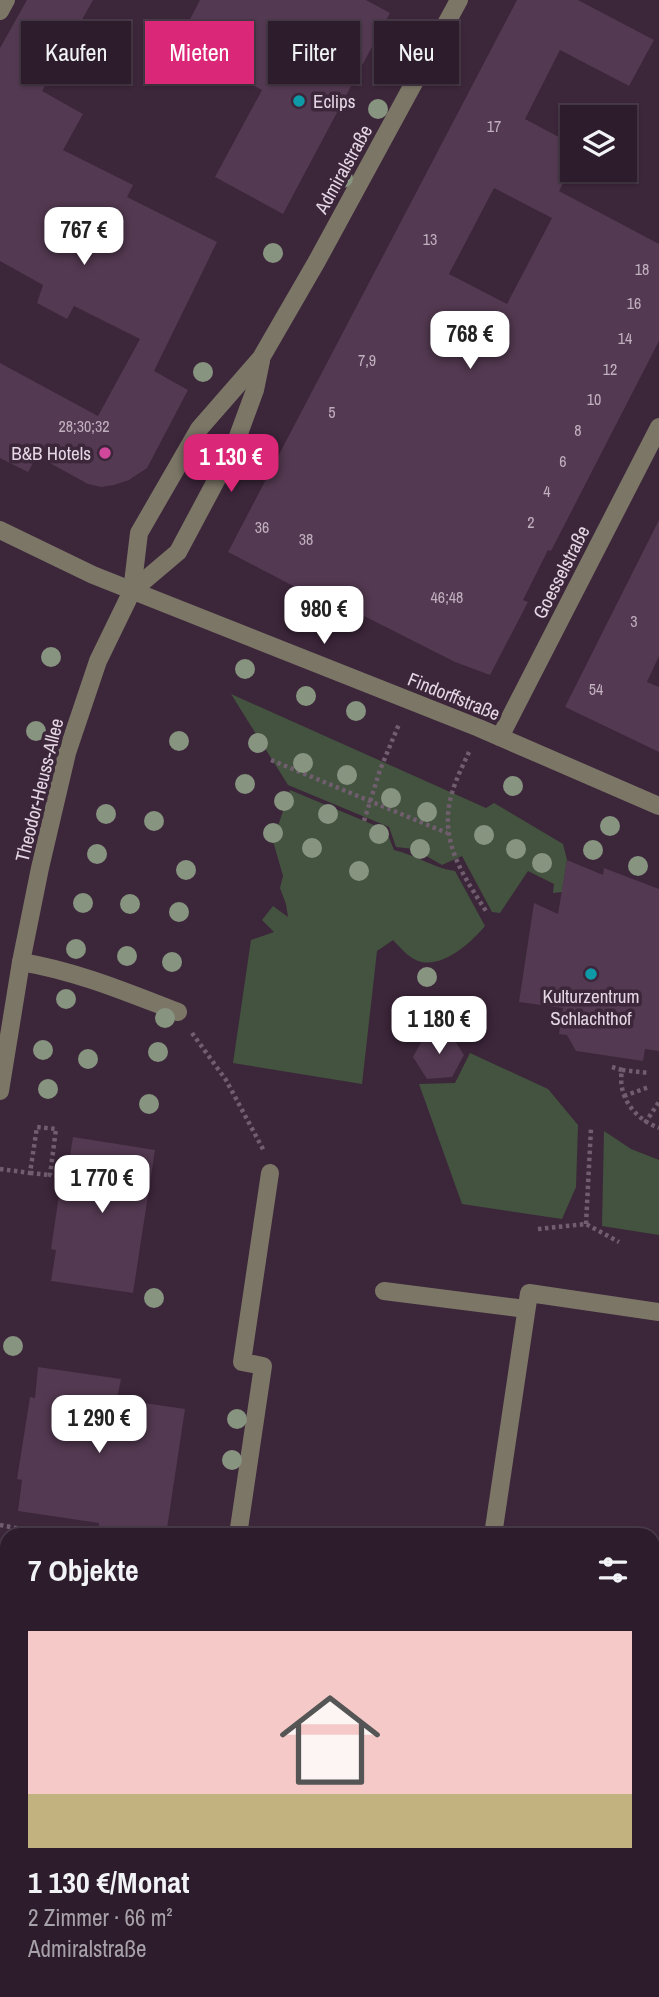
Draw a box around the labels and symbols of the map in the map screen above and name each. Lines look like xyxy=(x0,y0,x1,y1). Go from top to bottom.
place label: Eclips xyxy=(313,88,356,114)
marker: Eclips xyxy=(291,93,307,109)
house number: 17 xyxy=(487,115,501,137)
street label: Admiralstraße xyxy=(307,120,378,219)
pin: 767 € xyxy=(35,208,133,267)
house number: 13 xyxy=(423,228,437,250)
house number: 18 xyxy=(635,258,649,280)
house number: 16 xyxy=(627,292,641,314)
pin: 768 € xyxy=(421,312,519,371)
house number: 14 xyxy=(618,327,632,349)
house number: 7,9 xyxy=(358,349,376,371)
house number: 12 xyxy=(603,358,617,380)
house number: 10 xyxy=(587,388,601,410)
house number: 5 xyxy=(328,401,336,423)
house number: 28;30;32 xyxy=(58,415,110,437)
house number: 8 xyxy=(574,419,582,441)
pin: 1 130 € xyxy=(166,434,296,494)
place label: B&B Hotels xyxy=(11,440,91,466)
marker: B&B Hotels xyxy=(97,445,113,461)
house number: 6 xyxy=(559,450,567,472)
house number: 4 xyxy=(543,480,551,502)
house number: 2 xyxy=(527,511,535,533)
house number: 36 xyxy=(255,516,269,538)
street label: Goesselstraße xyxy=(526,521,596,623)
house number: 38 xyxy=(299,528,313,550)
pin: 980 € xyxy=(275,586,373,646)
house number: 46;48 xyxy=(431,586,463,608)
house number: 3 xyxy=(630,610,638,632)
street label: Findorffstraße xyxy=(404,666,504,726)
house number: 54 xyxy=(589,678,603,700)
street label: Theodor-Heuss-Allee xyxy=(9,715,69,865)
marker: Kulturzentrum Schlachthof xyxy=(583,966,599,982)
place label: Kulturzentrum Schlachthof xyxy=(543,983,639,1031)
pin: 1 180 € xyxy=(374,996,504,1056)
pin: 1 770 € xyxy=(37,1156,167,1215)
pin: 1 290 € xyxy=(34,1396,164,1455)

